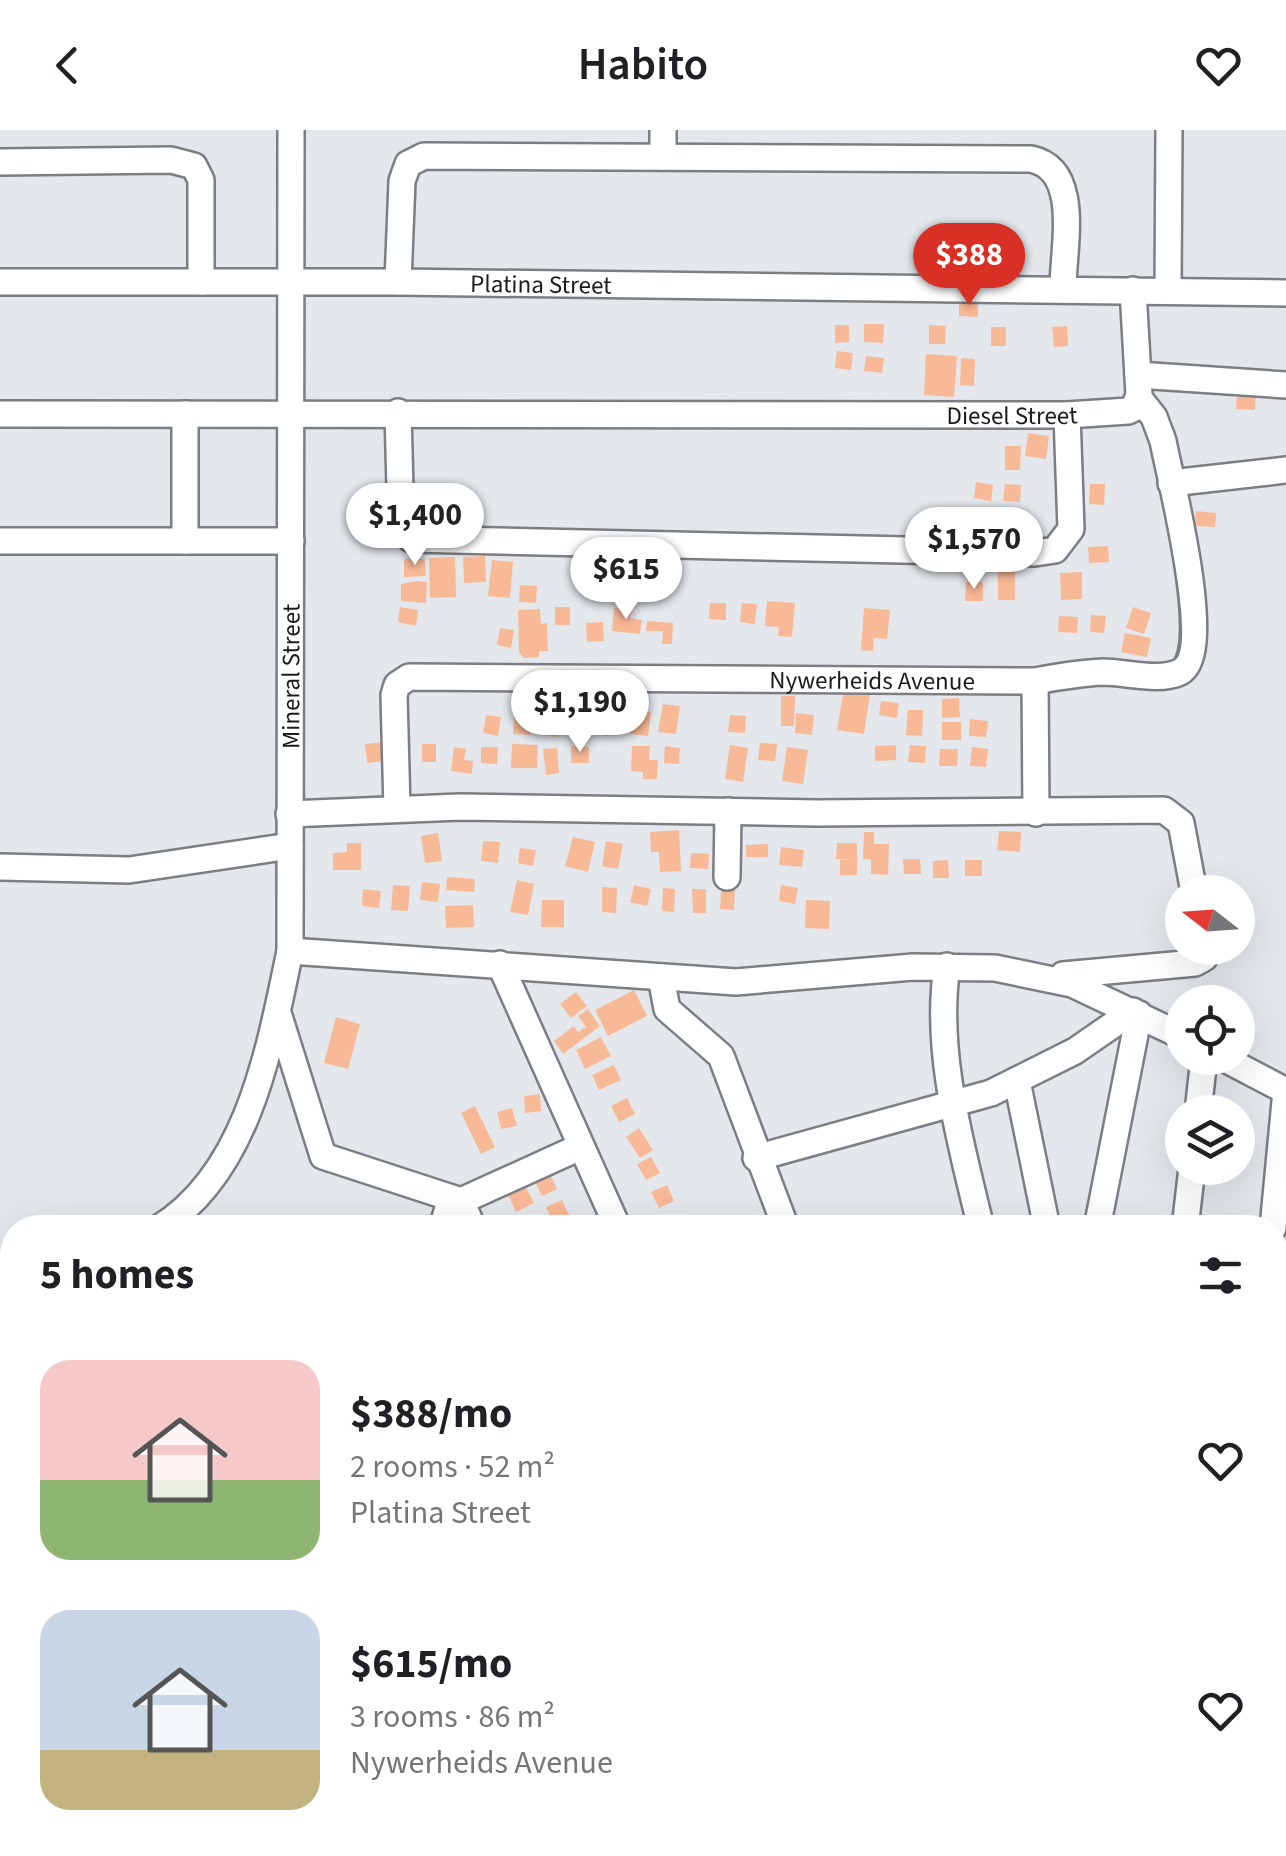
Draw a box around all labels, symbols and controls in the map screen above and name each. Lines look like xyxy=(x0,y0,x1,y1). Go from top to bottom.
text: Habito xyxy=(578,33,708,97)
icon: back xyxy=(40,38,95,93)
icon: heart xyxy=(1191,38,1246,93)
pin: $388 xyxy=(910,223,1028,308)
text: $388 xyxy=(935,232,1003,278)
street label: Platina Street xyxy=(470,266,612,304)
street label: Diesel Street xyxy=(947,397,1079,434)
pin: $1,400 xyxy=(334,483,496,568)
text: $1,400 xyxy=(368,492,462,538)
pin: $1,570 xyxy=(893,507,1055,592)
text: $1,570 xyxy=(927,516,1021,562)
pin: $615 xyxy=(567,537,685,622)
text: $615 xyxy=(592,546,660,592)
street label: Mineral Street xyxy=(273,603,309,749)
street label: Nywerheids Avenue xyxy=(769,662,975,700)
pin: $1,190 xyxy=(499,670,661,755)
text: $1,190 xyxy=(533,679,627,725)
north arrow xyxy=(1165,875,1255,965)
map controls xyxy=(1165,875,1255,1185)
button: locate xyxy=(1165,985,1255,1075)
button: layers xyxy=(1165,1095,1255,1185)
text: 5 homes xyxy=(40,1245,194,1305)
icon: filters xyxy=(1193,1248,1248,1303)
text: $388/mo xyxy=(350,1384,512,1444)
icon: home xyxy=(120,1400,240,1520)
icon: heart xyxy=(1193,1433,1248,1488)
text: 2 rooms · 52 m² xyxy=(350,1444,555,1490)
text: Platina Street xyxy=(350,1490,531,1536)
text: $615/mo xyxy=(350,1634,512,1694)
icon: home xyxy=(120,1650,240,1770)
icon: heart xyxy=(1193,1683,1248,1738)
text: 3 rooms · 86 m² xyxy=(350,1694,555,1740)
text: Nywerheids Avenue xyxy=(350,1740,613,1786)

